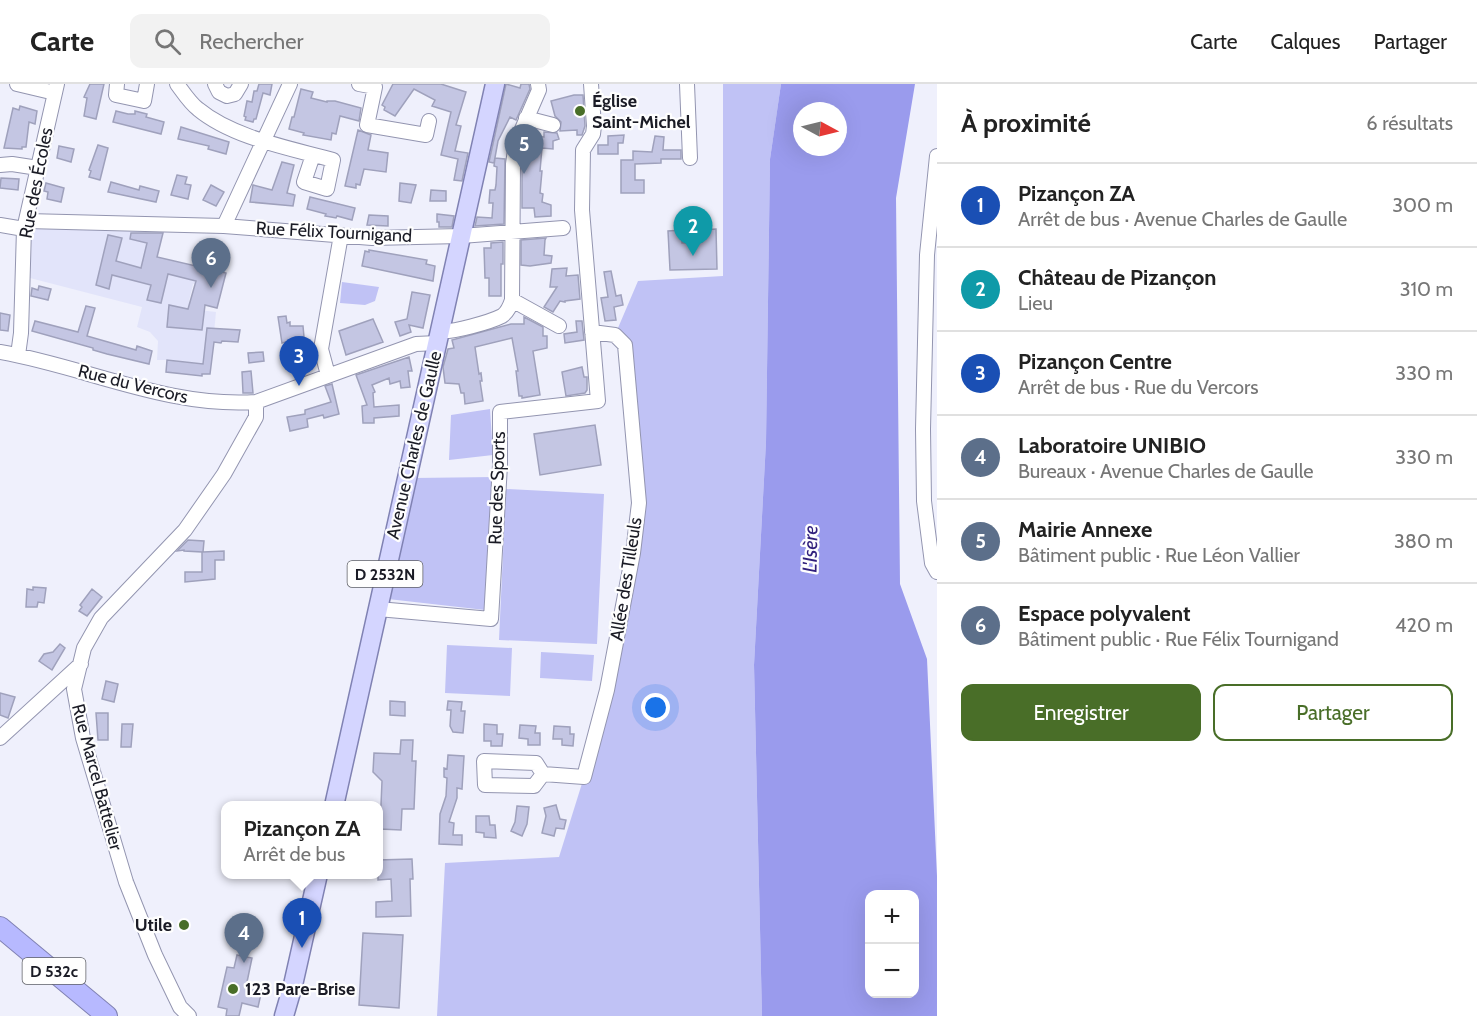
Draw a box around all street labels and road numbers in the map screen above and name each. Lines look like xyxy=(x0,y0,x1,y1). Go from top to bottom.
street label: Rue des Écoles xyxy=(14,126,58,240)
street label: Rue Félix Tournigand xyxy=(255,217,413,247)
street label: Avenue Charles de Gaulle xyxy=(382,349,446,541)
street label: Rue du Vercors xyxy=(76,360,190,408)
street label: Rue des Sports xyxy=(484,431,510,545)
street label: Allée des Tilleuls xyxy=(605,516,647,642)
road number: D 2532N xyxy=(348,561,422,587)
street label: Rue Marcel Battelier xyxy=(67,701,127,853)
road number: D 532c xyxy=(22,958,86,984)

